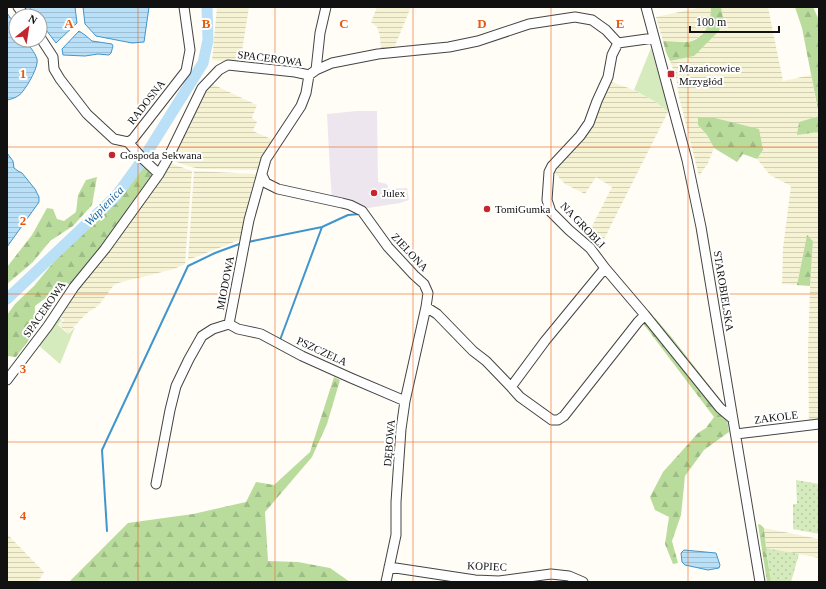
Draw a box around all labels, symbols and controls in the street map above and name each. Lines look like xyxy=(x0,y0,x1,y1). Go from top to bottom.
north arrow xyxy=(8,8,48,48)
scale bar xyxy=(690,8,779,34)
text: N xyxy=(27,12,39,27)
text: 100 m xyxy=(696,15,727,29)
text: A xyxy=(64,16,74,31)
text: B xyxy=(202,16,211,31)
text: C xyxy=(339,16,349,31)
text: D xyxy=(477,16,487,31)
text: E xyxy=(616,16,624,31)
street label: SPACEROWA xyxy=(237,48,303,68)
place label: Mazańcowice Mrzygłód xyxy=(679,62,740,87)
text: 1 xyxy=(20,66,26,81)
marker: Mazańcowice Mrzygłód xyxy=(666,69,676,79)
street label: RADOSNA xyxy=(125,77,167,127)
place label: Gospoda Sekwana xyxy=(120,149,202,161)
marker: Gospoda Sekwana xyxy=(107,150,117,160)
water label: Wapienica xyxy=(82,183,126,229)
place label: Julex xyxy=(382,187,406,199)
marker: Julex xyxy=(369,188,379,198)
street label: NA GROBLI xyxy=(558,200,608,251)
place label: TomiGumka xyxy=(495,203,551,215)
marker: TomiGumka xyxy=(482,204,492,214)
text: 2 xyxy=(20,213,26,228)
street label: ZIELONA xyxy=(389,230,431,274)
street label: STAROBIELSKA xyxy=(712,250,736,332)
street label: MIODOWA xyxy=(214,255,236,311)
street label: SPACEROWA xyxy=(20,279,68,339)
street label: PSZCZELA xyxy=(295,334,349,368)
text: 3 xyxy=(20,361,27,376)
street label: ZAKOLE xyxy=(753,408,799,426)
street label: DĘBOWA xyxy=(381,419,397,467)
text: 4 xyxy=(20,508,27,523)
street label: KOPIEC xyxy=(467,559,507,573)

